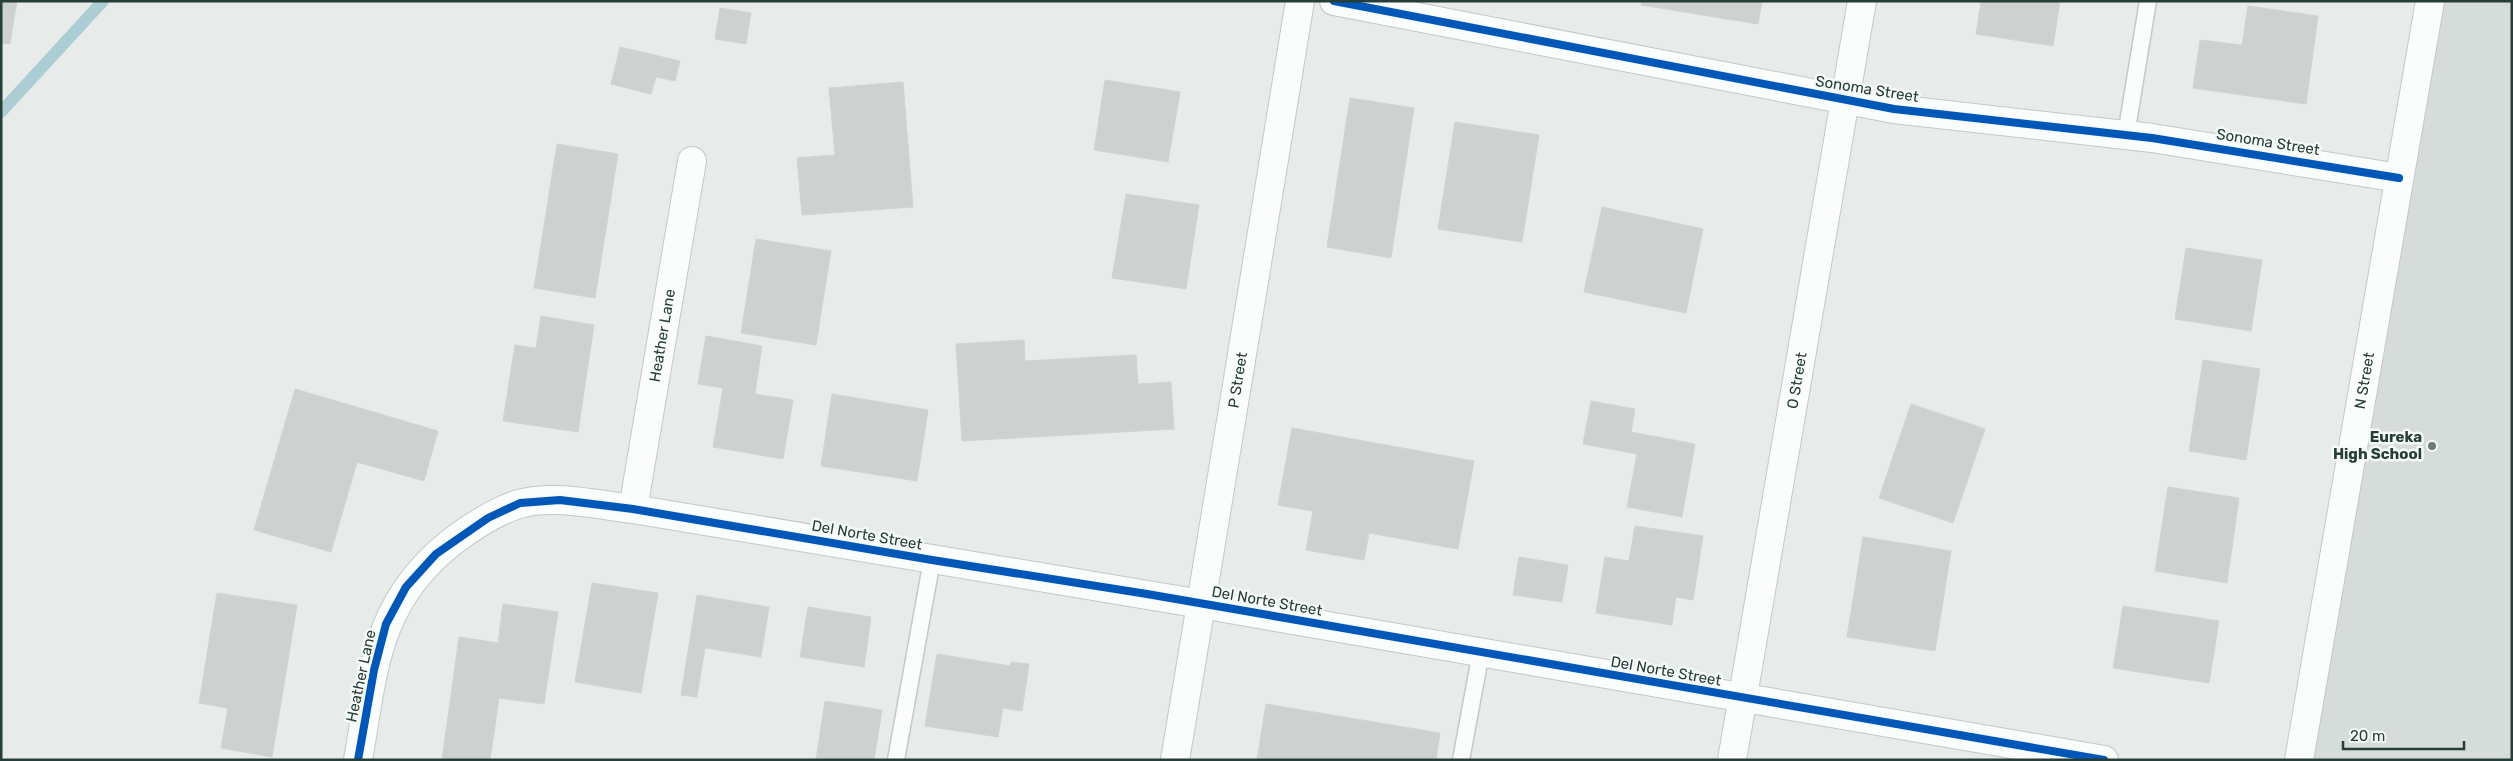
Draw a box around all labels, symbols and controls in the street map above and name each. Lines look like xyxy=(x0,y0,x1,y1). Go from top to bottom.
street label: Sonoma Street xyxy=(1814,72,1920,106)
street label: Sonoma Street xyxy=(2215,125,2321,159)
street label: Heather Lane xyxy=(646,288,679,383)
street label: P Street xyxy=(1224,351,1251,409)
street label: O Street xyxy=(1783,351,1811,410)
street label: N Street xyxy=(2351,351,2378,410)
place label: Eureka High School xyxy=(2333,428,2422,463)
marker: Eureka High School xyxy=(2426,440,2438,452)
street label: Del Norte Street xyxy=(810,516,924,554)
street label: Del Norte Street xyxy=(1210,582,1324,620)
street label: Heather Lane xyxy=(342,628,380,724)
street label: Del Norte Street xyxy=(1609,652,1723,690)
scale bar xyxy=(2343,718,2464,750)
text: 20 m xyxy=(2350,727,2385,745)

